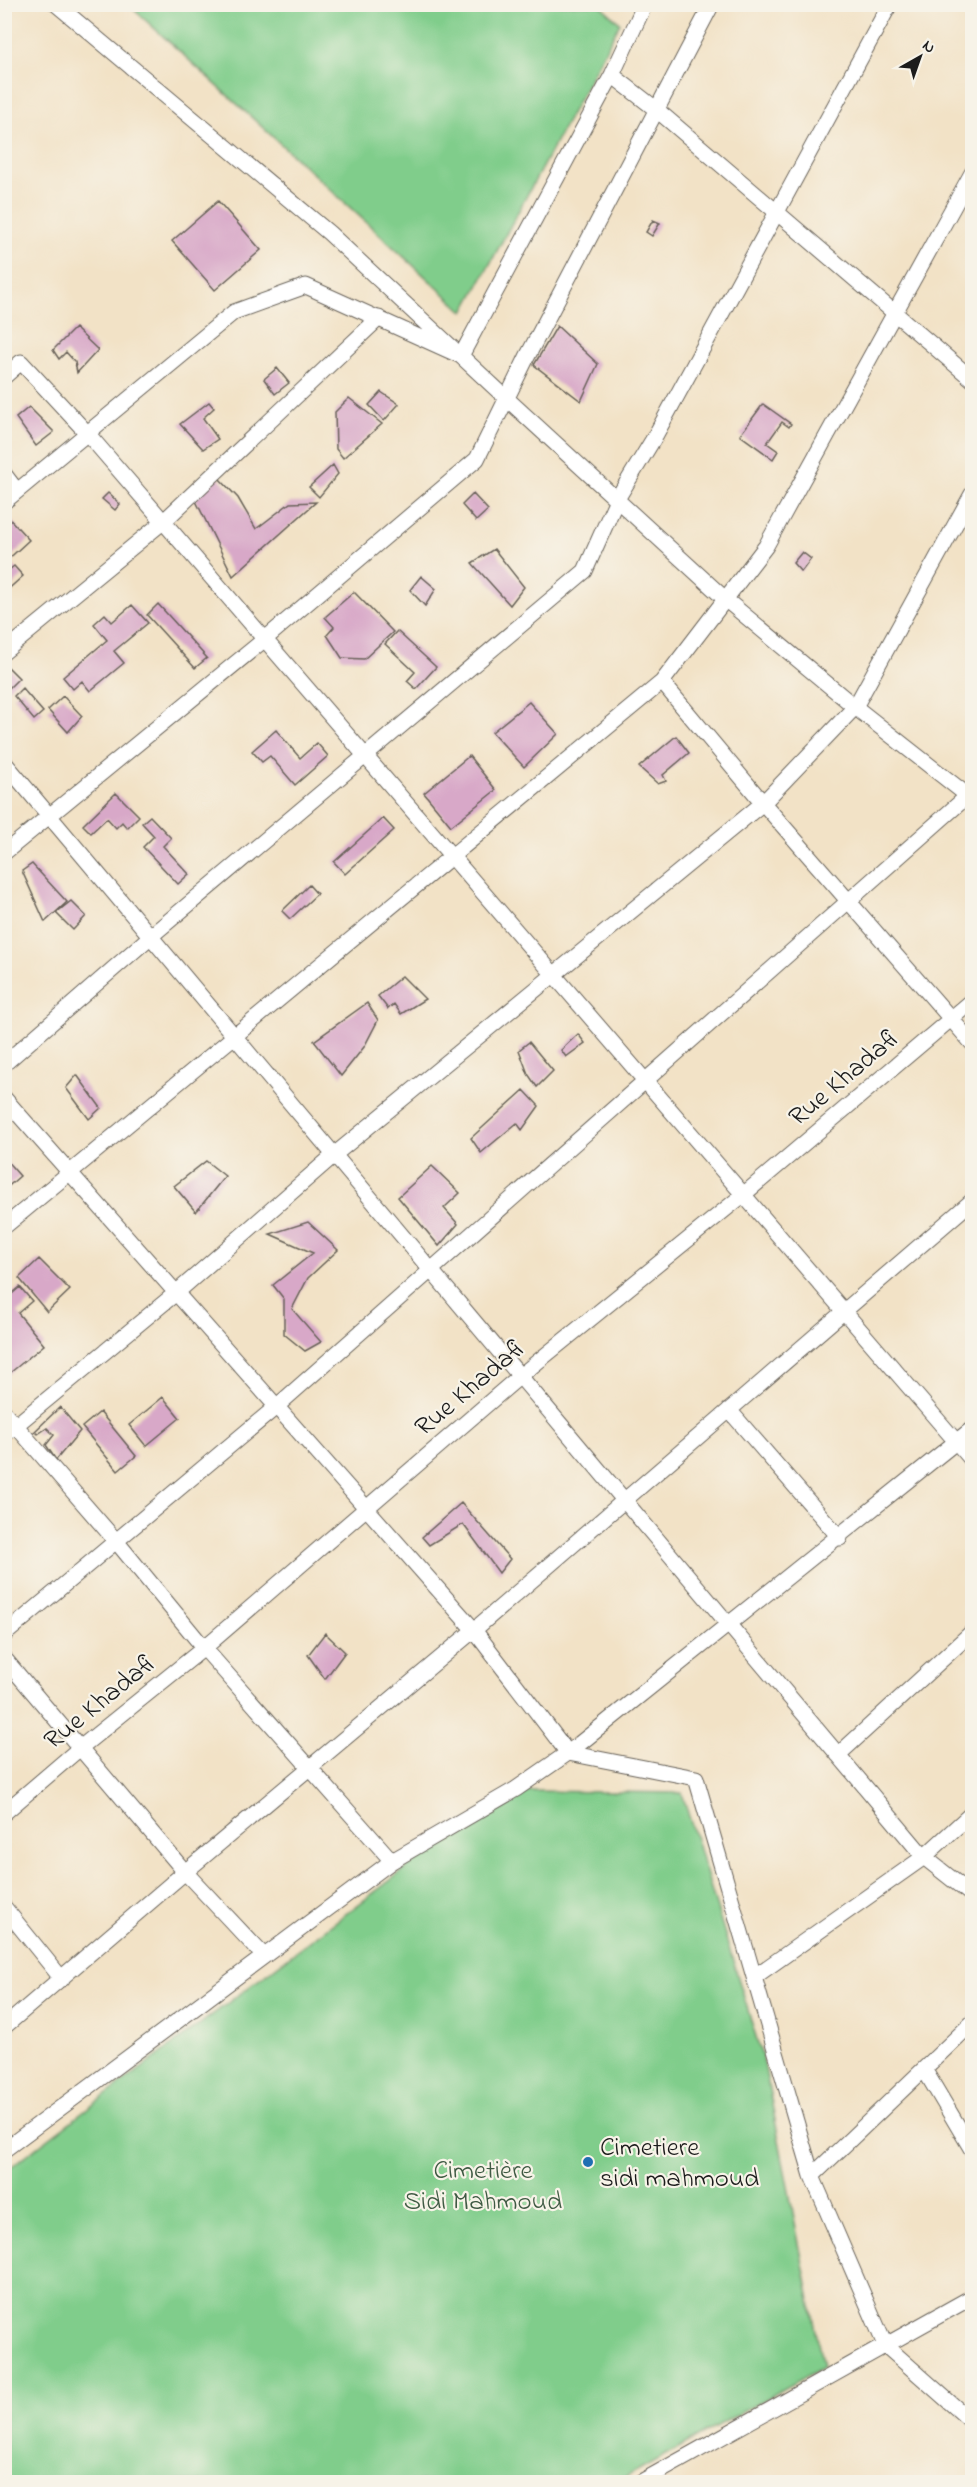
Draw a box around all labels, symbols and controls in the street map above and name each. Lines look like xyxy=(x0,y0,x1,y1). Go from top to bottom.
north arrow xyxy=(890,27,950,87)
text: N xyxy=(917,34,940,60)
street label: Rue Khadafi xyxy=(781,1019,911,1137)
street label: Rue Khadafi xyxy=(407,1329,537,1447)
street label: Rue Khadafi xyxy=(36,1644,167,1760)
place label: Cimetiere sidi mahmoud xyxy=(600,2129,759,2199)
park label: Cimetière Sidi Mahmoud xyxy=(404,2152,562,2222)
marker: Cimetiere sidi mahmoud xyxy=(581,2155,595,2169)

